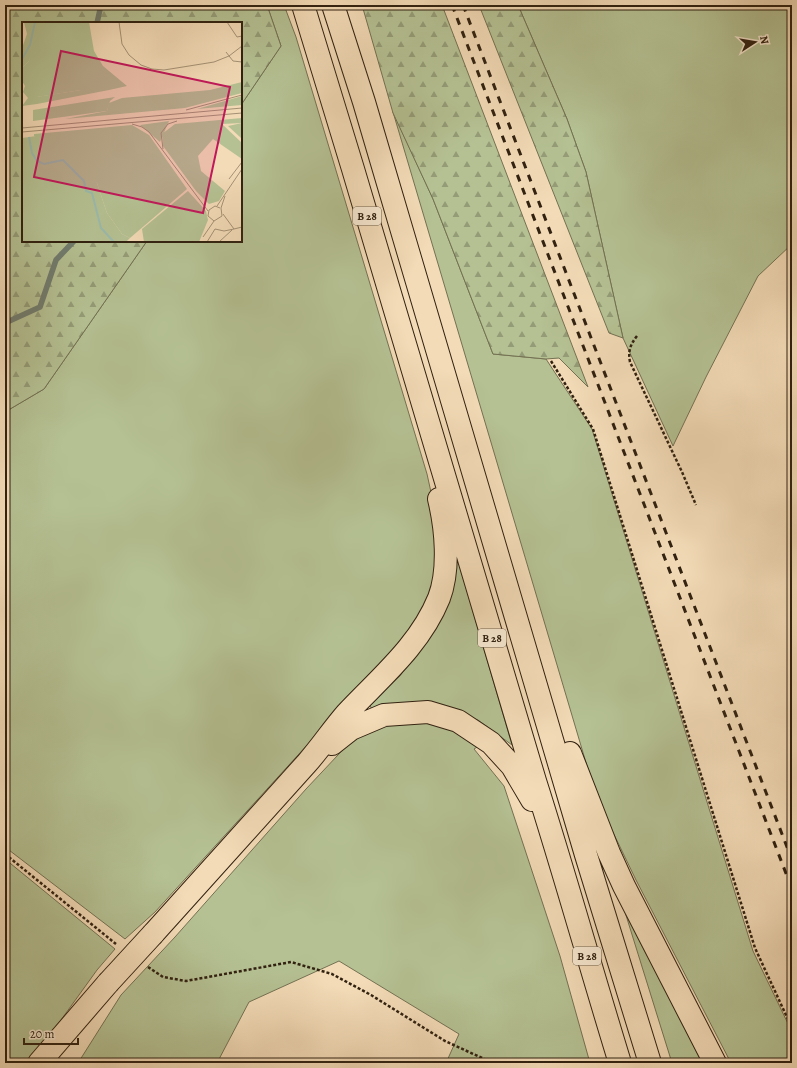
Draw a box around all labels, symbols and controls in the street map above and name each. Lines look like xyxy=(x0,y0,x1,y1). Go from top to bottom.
inset map xyxy=(22,22,242,242)
north arrow xyxy=(735,22,775,62)
text: N xyxy=(756,35,772,46)
road number: B 28 xyxy=(353,207,381,225)
road number: B 28 xyxy=(478,629,506,647)
road number: B 28 xyxy=(573,947,601,965)
scale bar xyxy=(24,1020,78,1046)
text: 20 m xyxy=(30,1026,54,1042)

